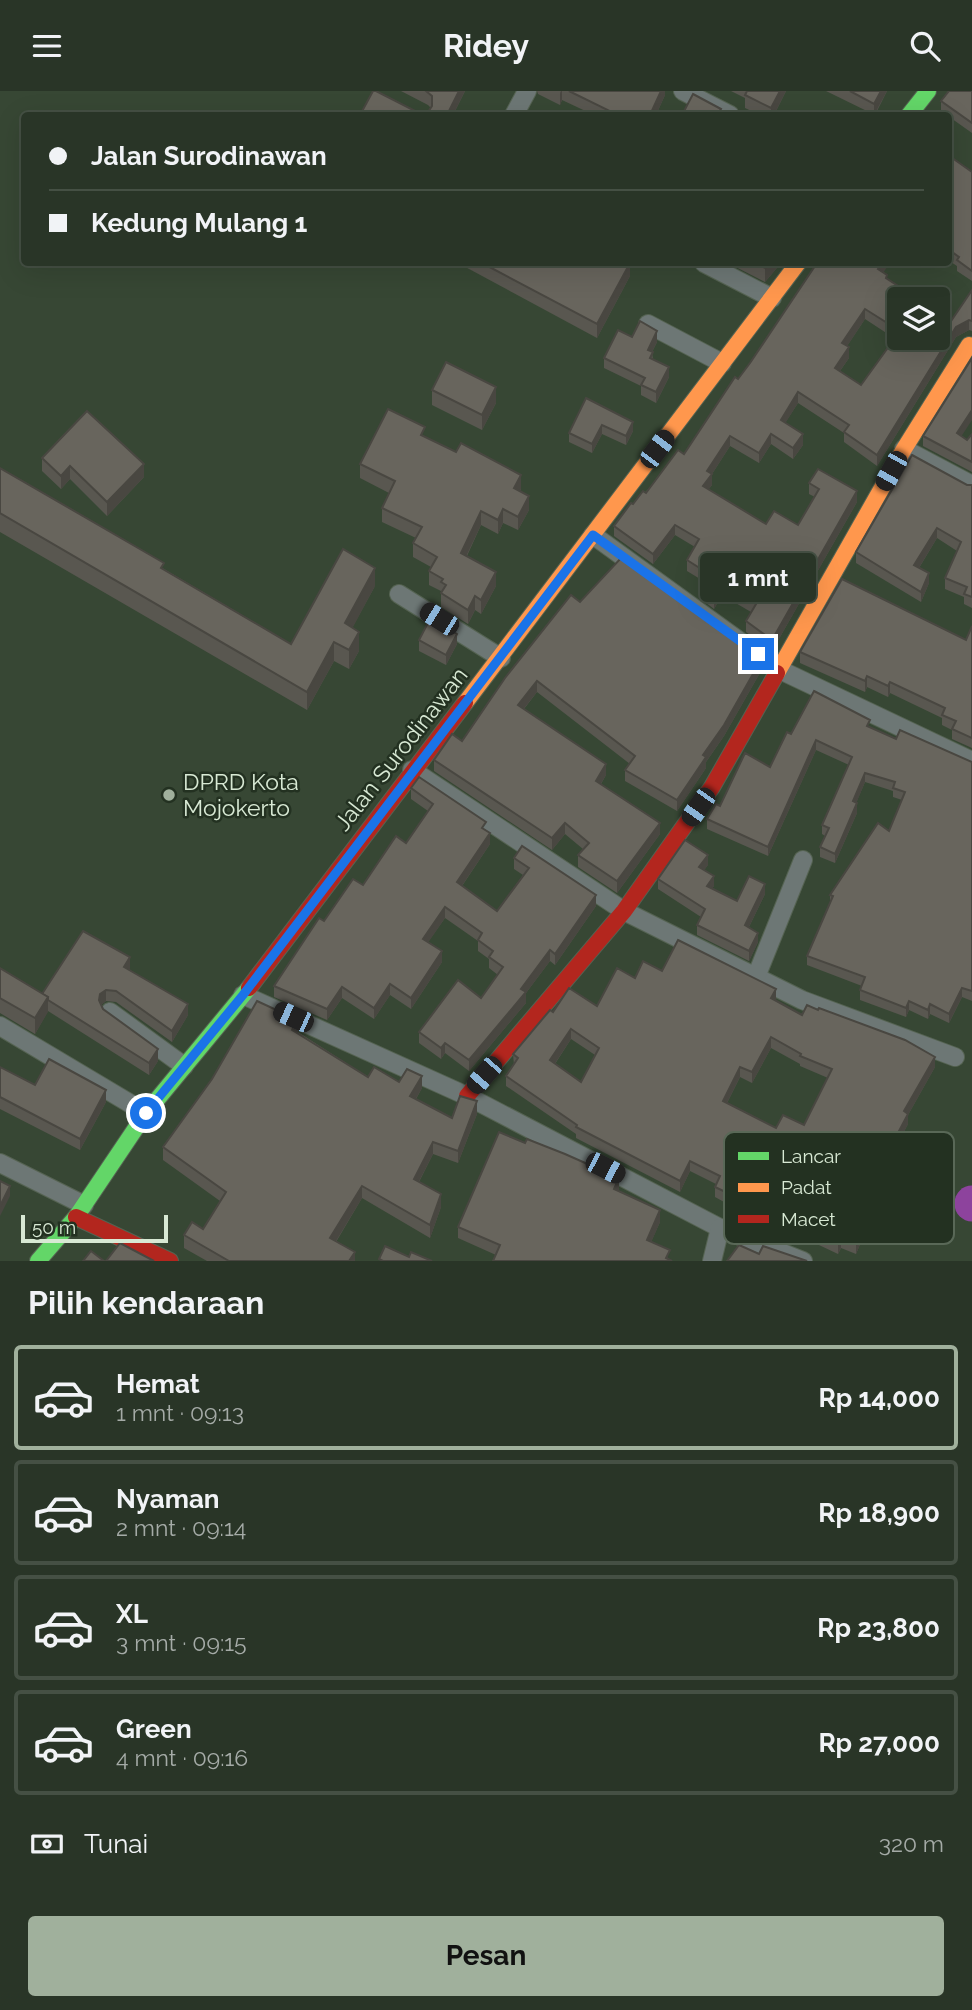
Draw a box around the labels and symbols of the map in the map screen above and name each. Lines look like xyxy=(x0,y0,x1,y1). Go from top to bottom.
car xyxy=(636,426,679,472)
car xyxy=(872,448,911,494)
callout: 1 mnt xyxy=(700,553,816,601)
car xyxy=(416,599,463,639)
route end xyxy=(742,638,774,670)
street label: Jalan Surodinawan xyxy=(328,662,473,836)
place label: DPRD Kota Mojokerto xyxy=(183,768,299,821)
car xyxy=(678,784,719,830)
marker: DPRD Kota Mojokerto xyxy=(161,787,177,803)
car xyxy=(270,999,317,1035)
car xyxy=(463,1052,506,1098)
route start xyxy=(130,1097,162,1129)
legend xyxy=(724,1132,954,1244)
text: Lancar xyxy=(781,1145,841,1167)
car xyxy=(582,1149,629,1187)
text: Padat xyxy=(781,1176,832,1198)
text: Macet xyxy=(781,1208,836,1230)
scale bar xyxy=(21,1212,168,1244)

